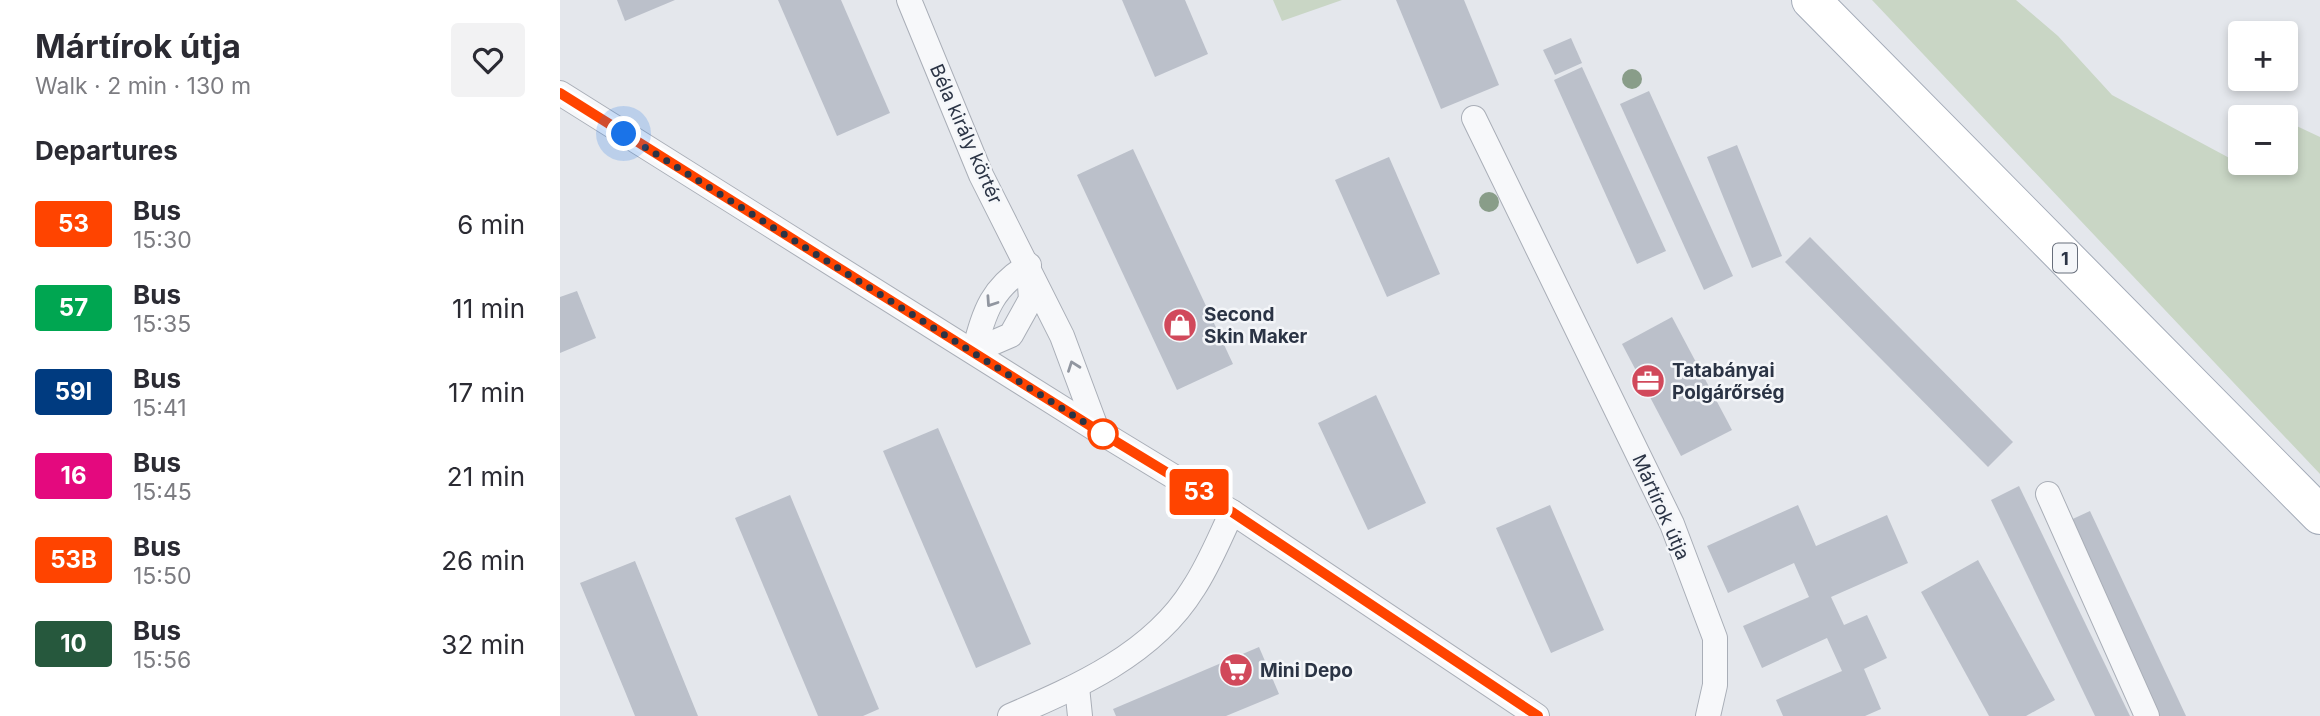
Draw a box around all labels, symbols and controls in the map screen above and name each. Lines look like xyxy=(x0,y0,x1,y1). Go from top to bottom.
map controls xyxy=(2228,21,2298,175)
button: + xyxy=(2228,21,2298,91)
button: heart xyxy=(451,23,525,97)
text: Mártírok útja xyxy=(35,26,241,66)
street label: Béla király körtér xyxy=(925,60,1007,208)
text: Walk · 2 min · 130 m xyxy=(35,72,251,100)
button: − xyxy=(2228,105,2298,175)
your location xyxy=(606,116,641,151)
text: Departures xyxy=(35,135,178,166)
text: Bus xyxy=(133,195,181,226)
text: 53 xyxy=(58,209,89,238)
text: 6 min xyxy=(457,209,525,240)
text: 15:30 xyxy=(133,226,192,254)
road number: 1 xyxy=(2053,244,2077,272)
text: Bus xyxy=(133,279,181,310)
text: 57 xyxy=(59,293,88,322)
text: 11 min xyxy=(452,293,525,324)
one-way arrow xyxy=(987,294,1000,307)
place label: Second Skin Maker xyxy=(1204,303,1308,348)
shop icon: Second Skin Maker xyxy=(1161,306,1199,344)
text: 15:35 xyxy=(133,310,191,338)
place label: Tatabányai Polgárőrség xyxy=(1672,359,1785,404)
one-way arrow xyxy=(1067,360,1081,372)
office icon: Tatabányai Polgárőrség xyxy=(1629,362,1667,400)
text: Bus xyxy=(133,363,181,394)
text: 59I xyxy=(55,377,92,406)
text: 17 min xyxy=(448,377,525,408)
text: 15:41 xyxy=(133,394,187,422)
unlabelled marker xyxy=(1088,419,1118,449)
text: Bus xyxy=(133,447,181,478)
street label: Mártírok útja xyxy=(1628,451,1694,563)
text: 16 xyxy=(61,461,86,490)
text: 21 min xyxy=(447,461,525,492)
line badge: 53 xyxy=(1168,469,1230,515)
text: 53 xyxy=(1184,477,1214,506)
text: 15:45 xyxy=(133,478,192,506)
text: Bus xyxy=(133,531,181,562)
text: 53B xyxy=(50,545,97,574)
text: 26 min xyxy=(441,545,525,576)
text: 15:50 xyxy=(133,562,191,590)
text: Bus xyxy=(133,615,181,646)
text: 10 xyxy=(60,629,87,658)
text: 32 min xyxy=(441,629,525,660)
text: 15:56 xyxy=(133,646,191,674)
supermarket icon: Mini Depo xyxy=(1217,651,1255,689)
place label: Mini Depo xyxy=(1260,659,1353,682)

